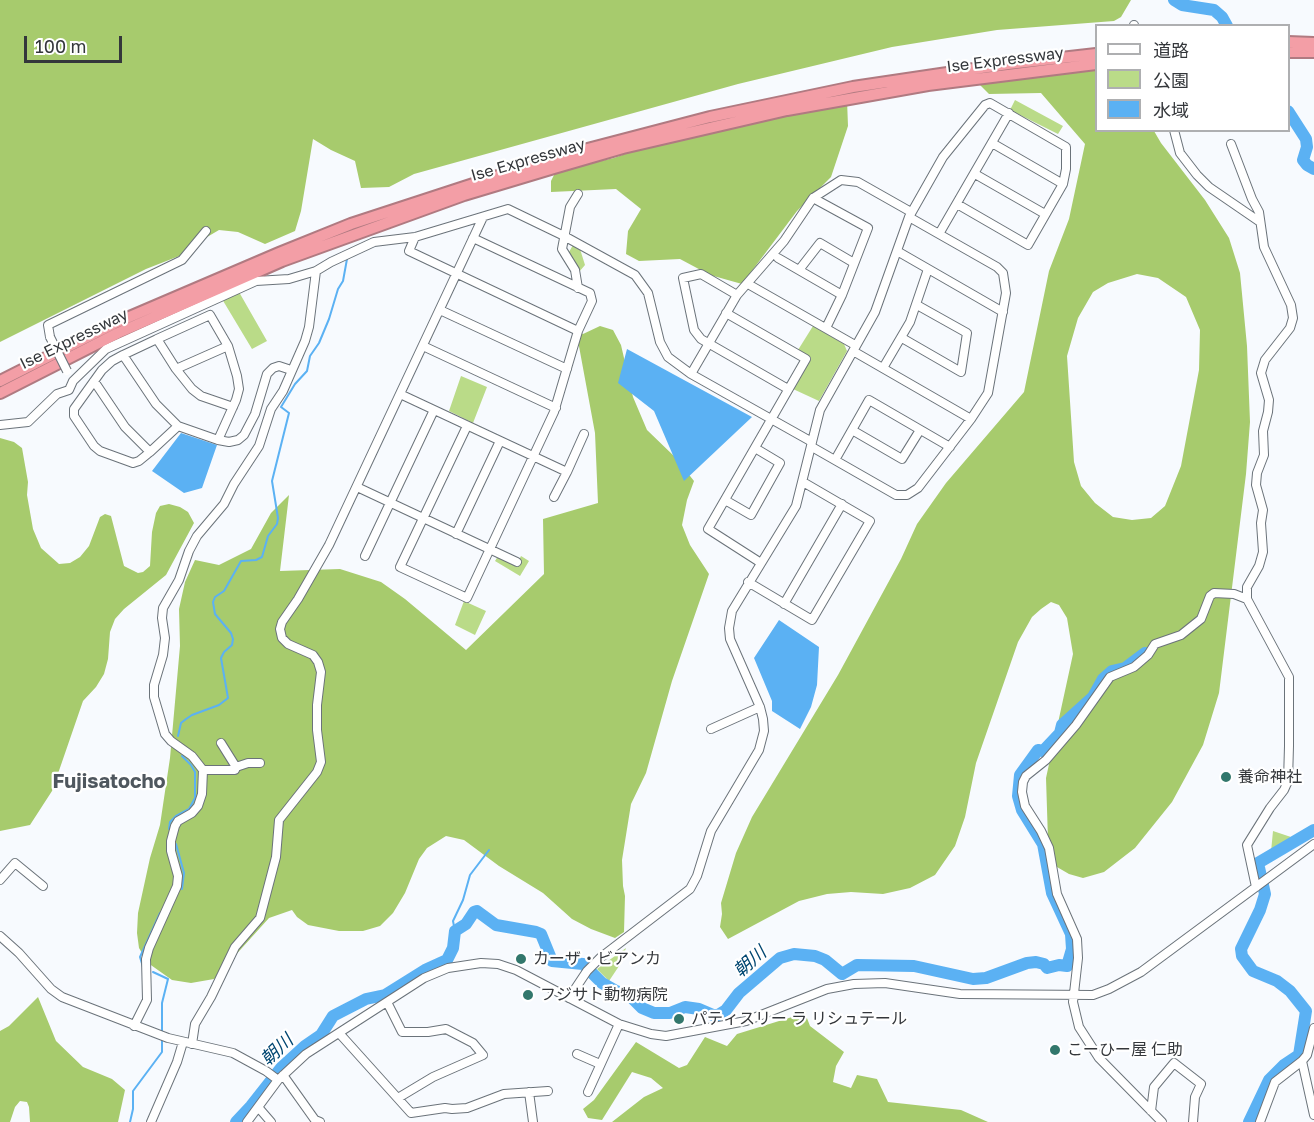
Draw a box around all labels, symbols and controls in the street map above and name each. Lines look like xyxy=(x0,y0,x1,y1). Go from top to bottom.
scale bar xyxy=(27,24,124,62)
legend xyxy=(1095,24,1290,132)
text: 100 m xyxy=(35,35,86,57)
text: 道路 xyxy=(1153,39,1189,61)
street label: Ise Expressway xyxy=(945,43,1065,77)
text: 公園 xyxy=(1153,69,1189,91)
text: 水域 xyxy=(1153,99,1189,121)
street label: Ise Expressway xyxy=(469,135,587,185)
street label: Ise Expressway xyxy=(17,305,131,373)
place label: 養命神社 xyxy=(1238,767,1302,787)
district label: Fujisatocho xyxy=(52,770,166,794)
marker: 養命神社 xyxy=(1219,770,1233,784)
water label: 朝川 xyxy=(729,942,771,982)
place label: カーザ・ビアンカ xyxy=(533,949,661,969)
marker: カーザ・ビアンカ xyxy=(514,952,528,966)
place label: フジサト動物病院 xyxy=(540,985,668,1005)
marker: フジサト動物病院 xyxy=(521,988,535,1002)
place label: パティスリー ラ リシュテール xyxy=(691,1009,907,1029)
marker: パティスリー ラ リシュテール xyxy=(672,1012,686,1026)
water label: 朝川 xyxy=(256,1030,298,1070)
place label: こーひー屋 仁助 xyxy=(1067,1040,1183,1060)
marker: こーひー屋 仁助 xyxy=(1048,1043,1062,1057)

